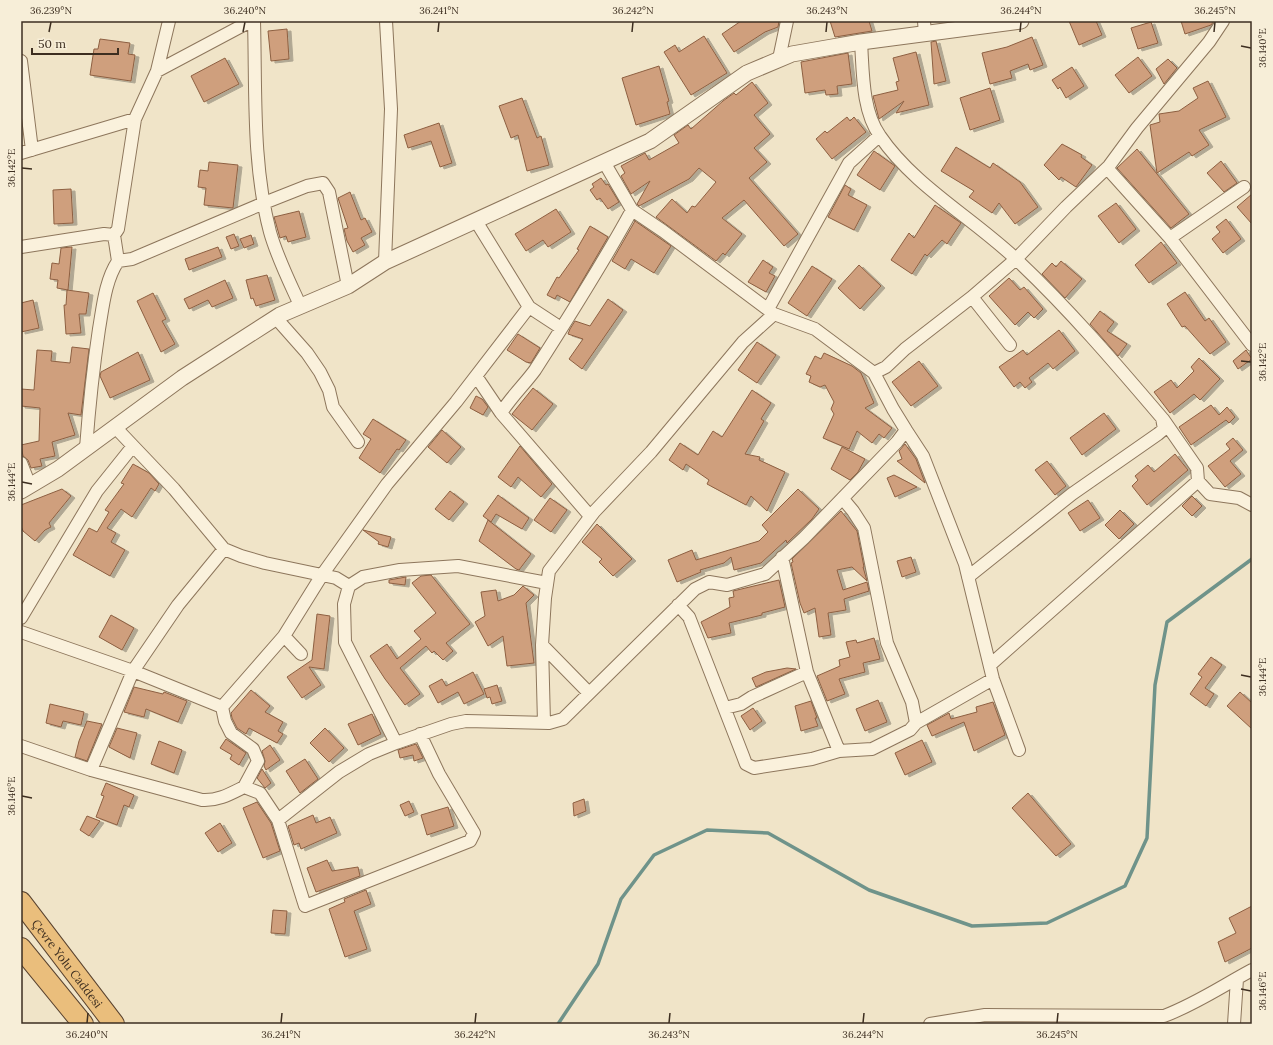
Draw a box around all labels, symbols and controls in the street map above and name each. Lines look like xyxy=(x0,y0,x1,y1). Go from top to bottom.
text: 36.239°N xyxy=(30,4,72,17)
text: 36.240°N xyxy=(224,4,267,17)
text: 36.241°N xyxy=(419,4,459,17)
text: 36.242°N xyxy=(612,4,654,17)
text: 36.243°N xyxy=(806,4,848,17)
text: 36.244°N xyxy=(1000,4,1042,17)
text: 36.245°N xyxy=(1194,4,1236,17)
text: 36.140°E xyxy=(1256,28,1269,68)
scale bar xyxy=(32,30,118,56)
text: 50 m xyxy=(38,36,66,51)
text: 36.142°E xyxy=(5,149,18,187)
text: 36.142°E xyxy=(1256,343,1269,381)
text: 36.144°E xyxy=(5,463,18,501)
text: 36.144°E xyxy=(1256,658,1269,696)
text: 36.146°E xyxy=(5,777,18,815)
street label: Çevre Yolu Caddesi xyxy=(29,916,106,1011)
text: 36.146°E xyxy=(1256,972,1269,1010)
text: 36.240°N xyxy=(66,1028,109,1041)
text: 36.241°N xyxy=(261,1028,301,1041)
text: 36.242°N xyxy=(454,1028,496,1041)
text: 36.243°N xyxy=(648,1028,690,1041)
text: 36.244°N xyxy=(842,1028,884,1041)
text: 36.245°N xyxy=(1036,1028,1078,1041)

